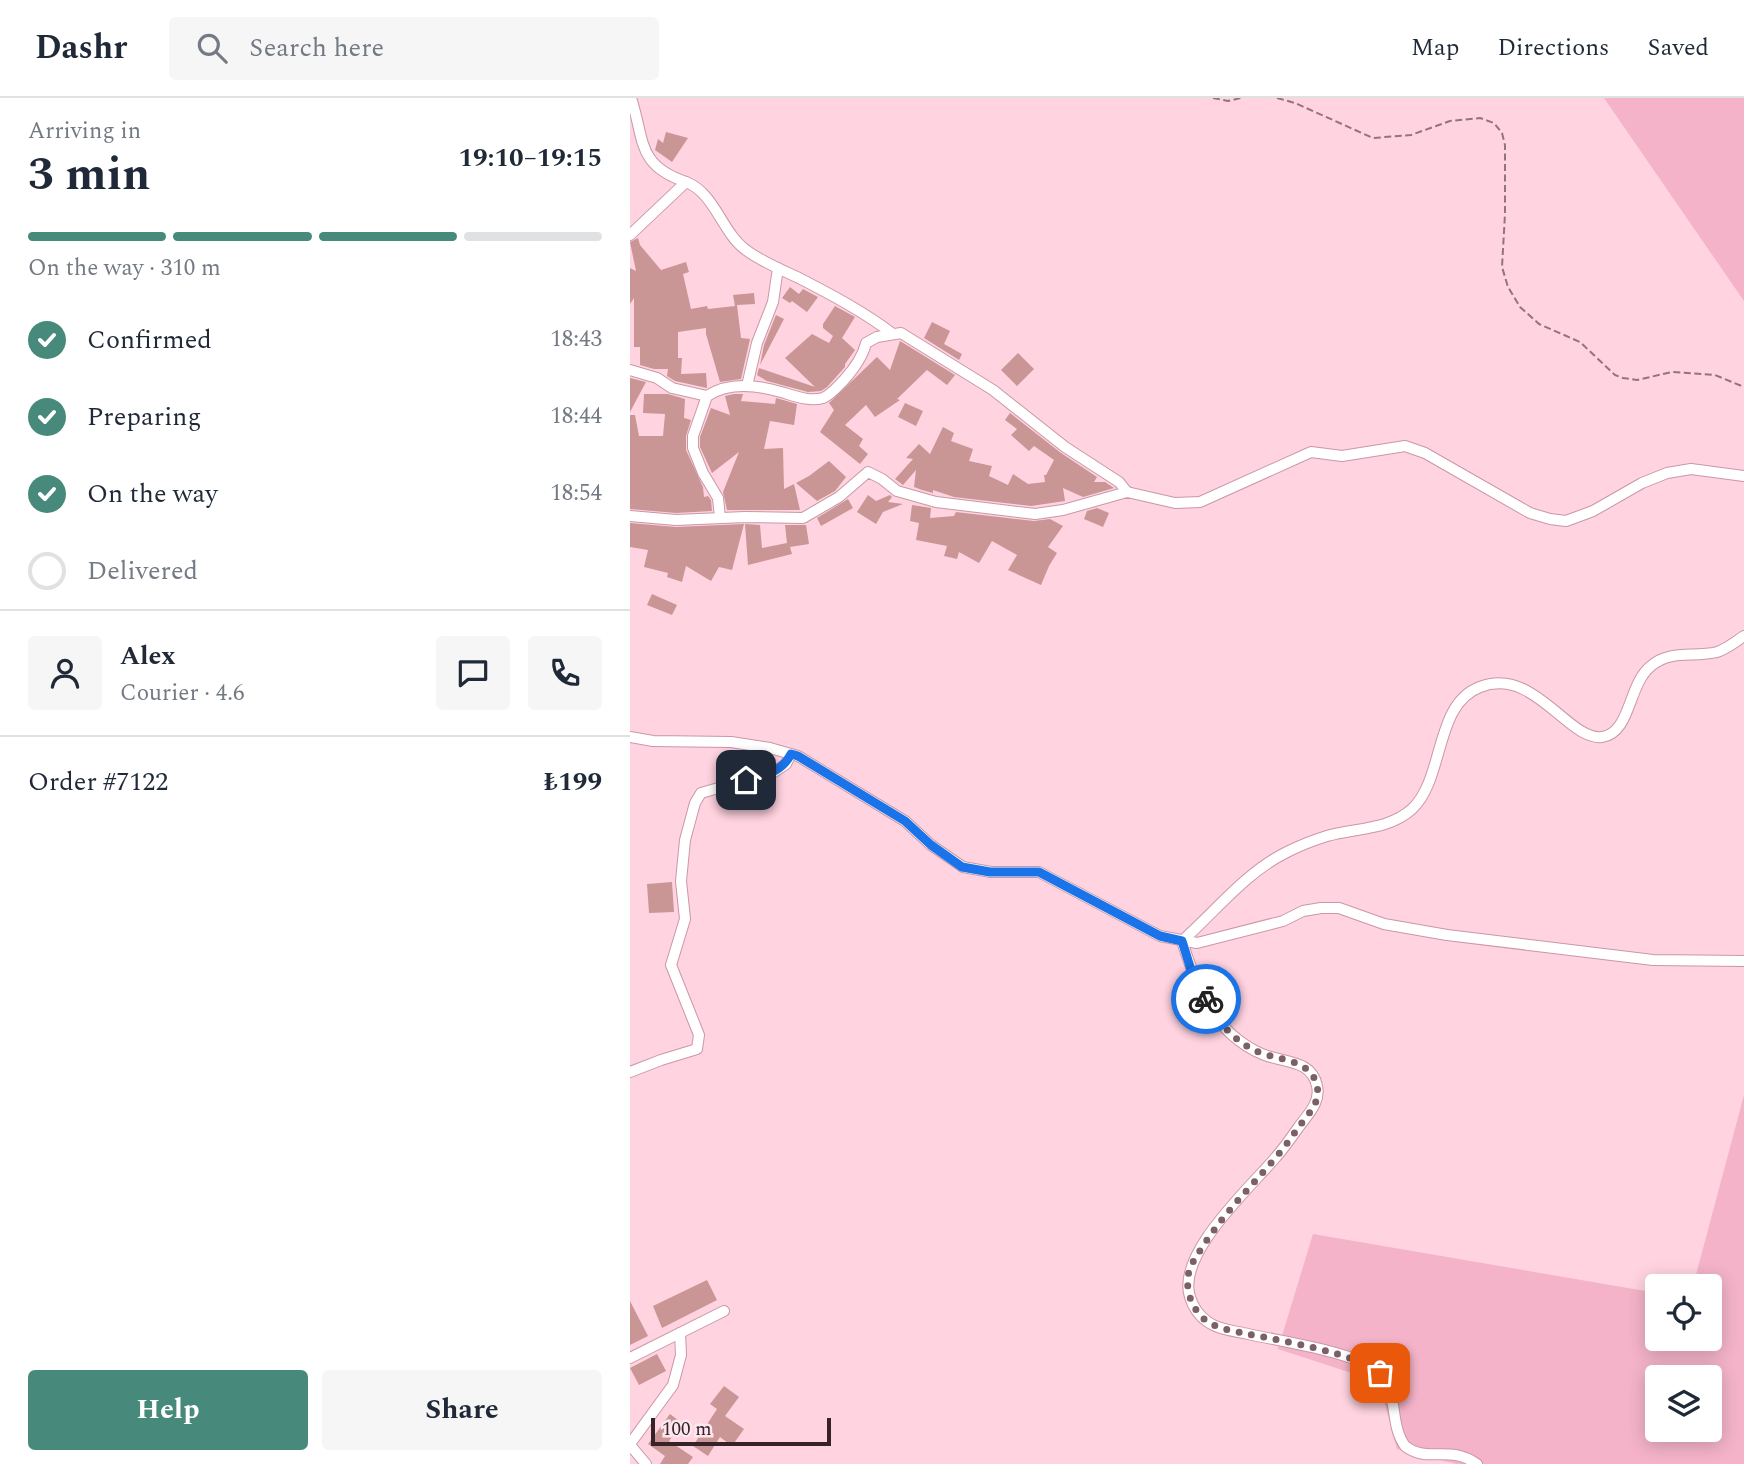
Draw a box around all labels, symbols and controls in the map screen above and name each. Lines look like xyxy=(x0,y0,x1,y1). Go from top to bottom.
search box xyxy=(169,17,659,80)
text: Dashr xyxy=(35,23,127,73)
text: Search here xyxy=(249,28,384,68)
icon: search xyxy=(193,29,231,67)
text: Map xyxy=(1411,30,1459,66)
text: Directions xyxy=(1497,30,1609,66)
text: Saved xyxy=(1647,30,1709,66)
text: Arriving in xyxy=(28,114,141,149)
text: 19:10–19:15 xyxy=(458,138,602,178)
text: 3 min xyxy=(28,140,150,210)
text: On the way · 310 m xyxy=(28,251,221,286)
text: Confirmed xyxy=(87,320,212,360)
icon: check xyxy=(28,321,66,359)
text: 18:43 xyxy=(550,322,602,357)
text: Preparing xyxy=(87,397,201,437)
icon: check xyxy=(28,398,66,436)
text: 18:44 xyxy=(550,399,602,434)
text: On the way xyxy=(87,474,218,514)
icon: check xyxy=(28,475,66,513)
text: 18:54 xyxy=(550,476,602,511)
text: Delivered xyxy=(87,551,198,591)
button: person xyxy=(28,636,102,710)
text: Alex xyxy=(120,636,175,676)
button: chat xyxy=(436,636,510,710)
button: phone xyxy=(528,636,602,710)
text: Courier · 4.6 xyxy=(120,676,245,711)
pin xyxy=(716,750,776,810)
icon: home xyxy=(727,761,765,799)
text: Order #7122 xyxy=(28,762,168,802)
text: ₺199 xyxy=(544,762,602,802)
courier xyxy=(1171,964,1241,1034)
icon: bike xyxy=(1187,980,1225,1018)
map controls xyxy=(1645,1274,1722,1442)
button: locate xyxy=(1645,1274,1722,1351)
pin xyxy=(1350,1343,1410,1403)
icon: bag xyxy=(1361,1354,1399,1392)
button: layers xyxy=(1645,1365,1722,1442)
button: Help xyxy=(28,1370,308,1450)
button: Share xyxy=(322,1370,602,1450)
scale bar xyxy=(651,1415,831,1447)
text: 100 m xyxy=(662,1415,712,1444)

